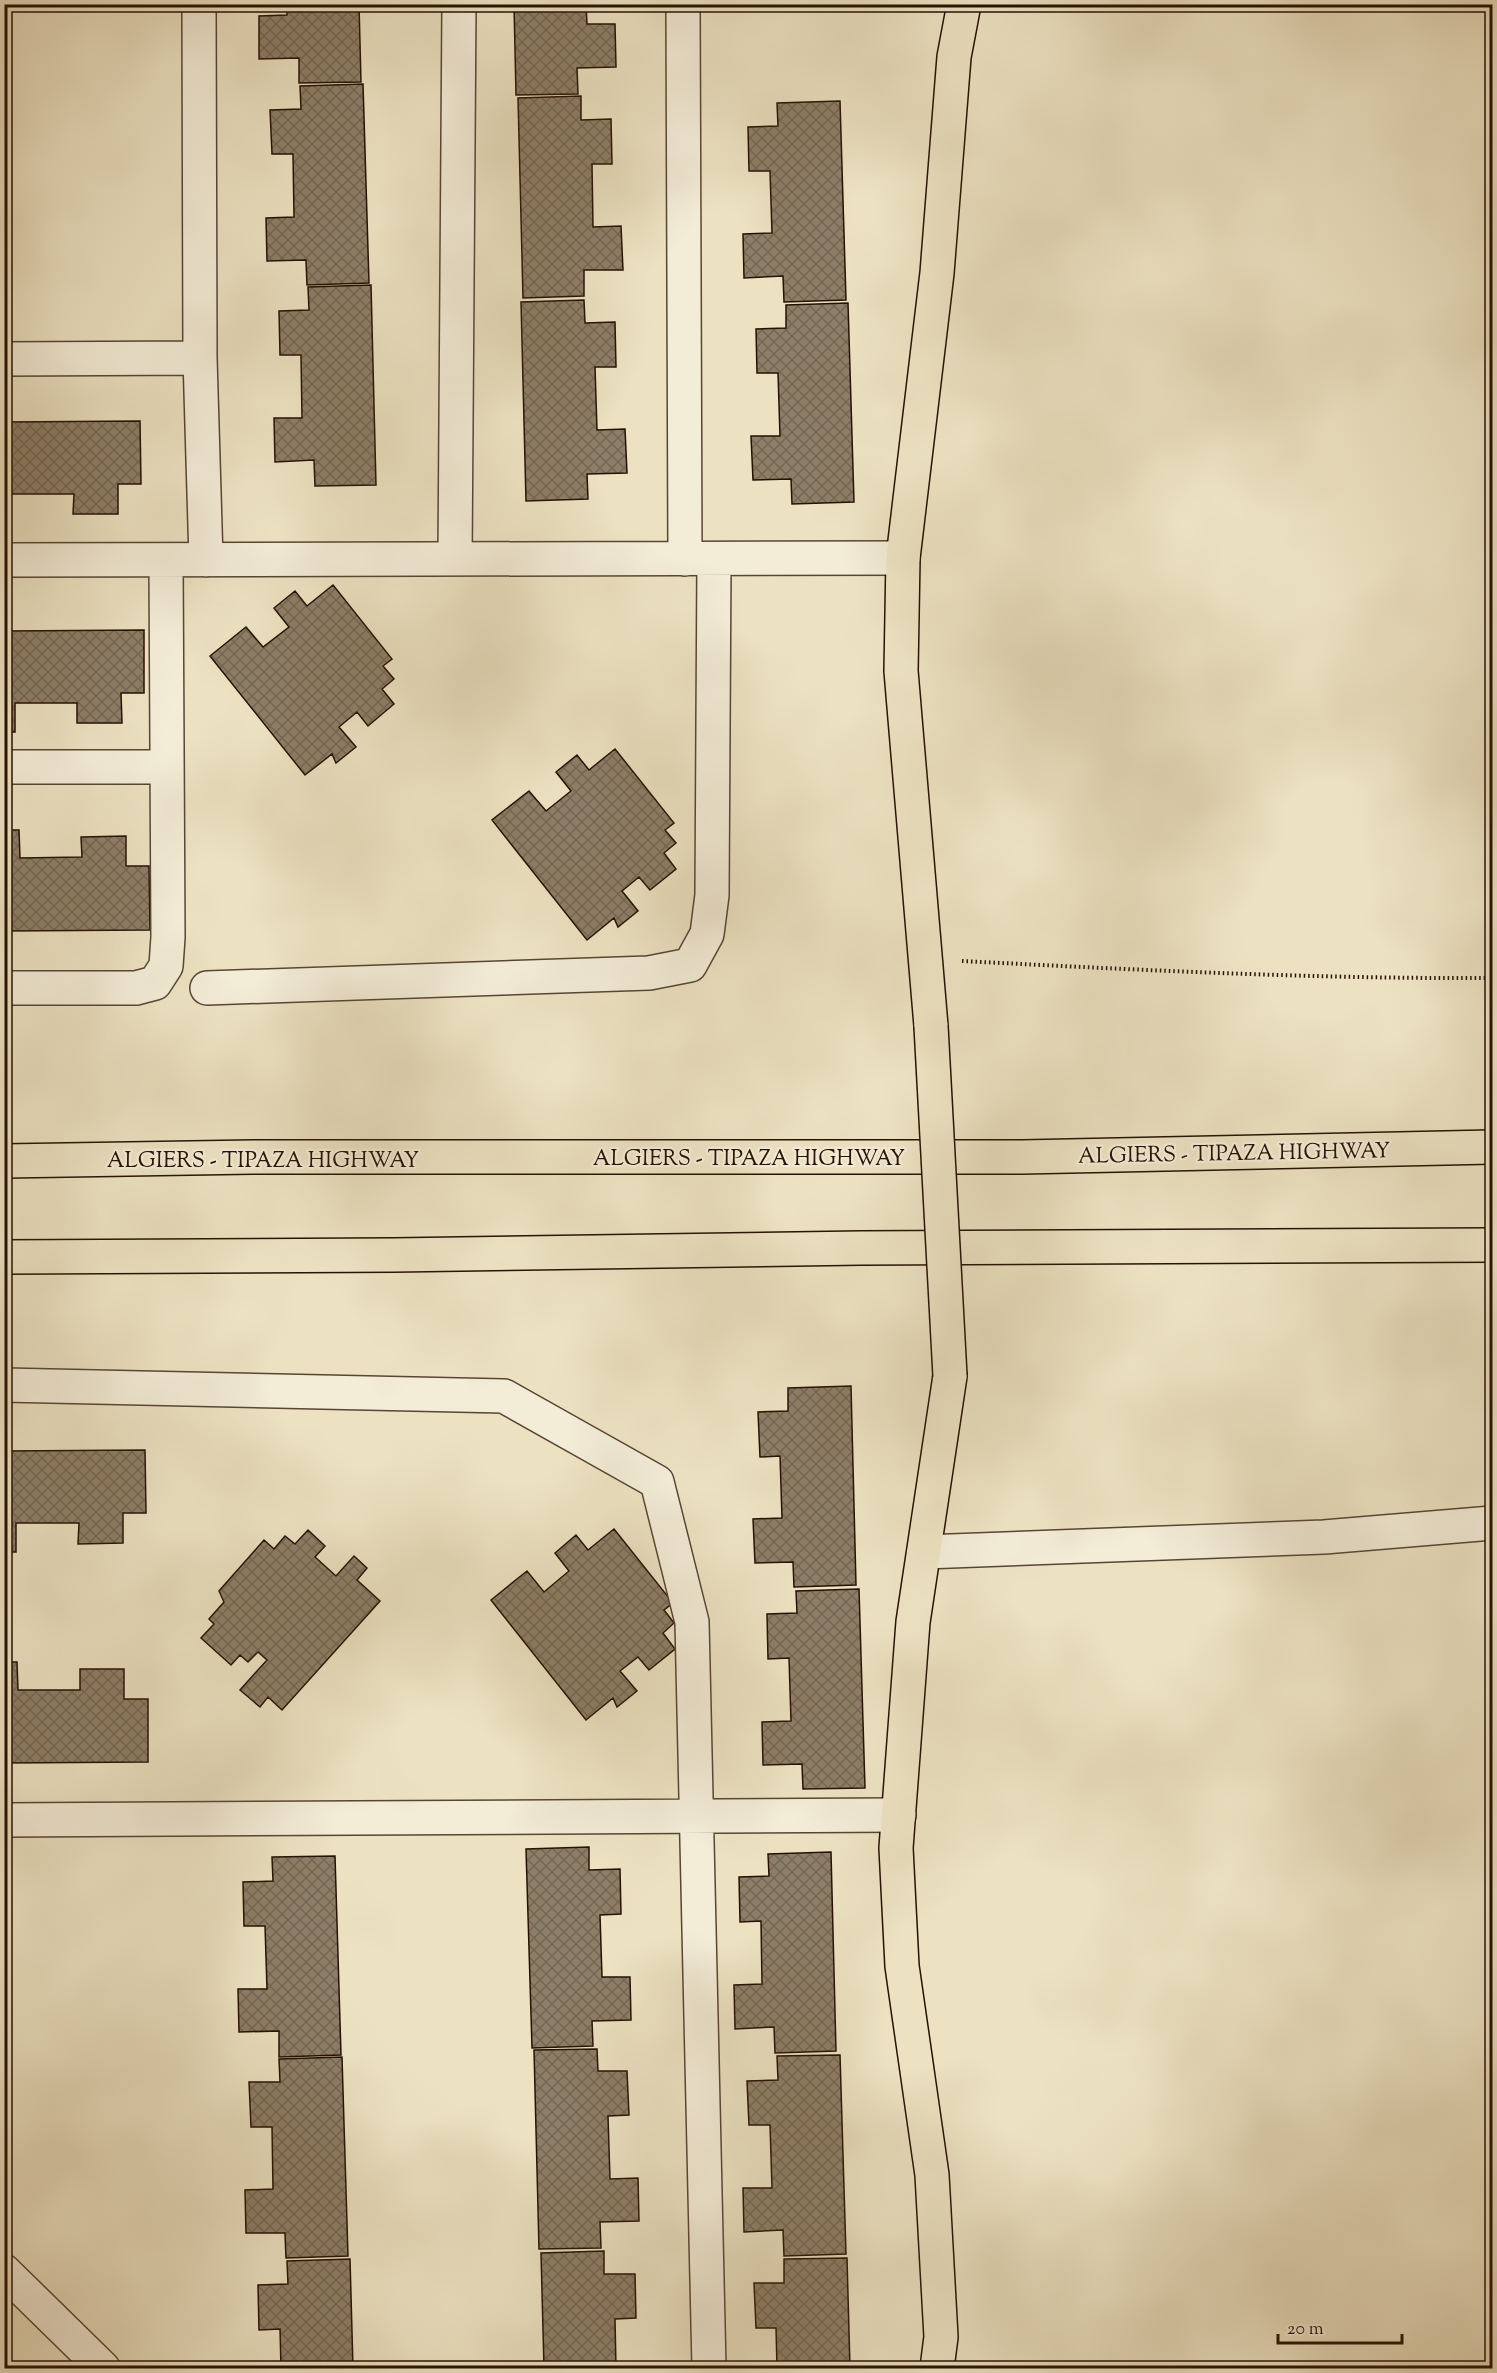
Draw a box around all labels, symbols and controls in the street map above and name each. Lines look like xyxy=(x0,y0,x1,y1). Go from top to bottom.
street label: ALGIERS - TIPAZA HIGHWAY xyxy=(1078,1136,1391,1174)
street label: ALGIERS - TIPAZA HIGHWAY xyxy=(593,1144,906,1176)
street label: ALGIERS - TIPAZA HIGHWAY xyxy=(107,1146,420,1178)
scale bar xyxy=(1278,2307,1402,2345)
text: 20 m xyxy=(1287,2317,1324,2343)

